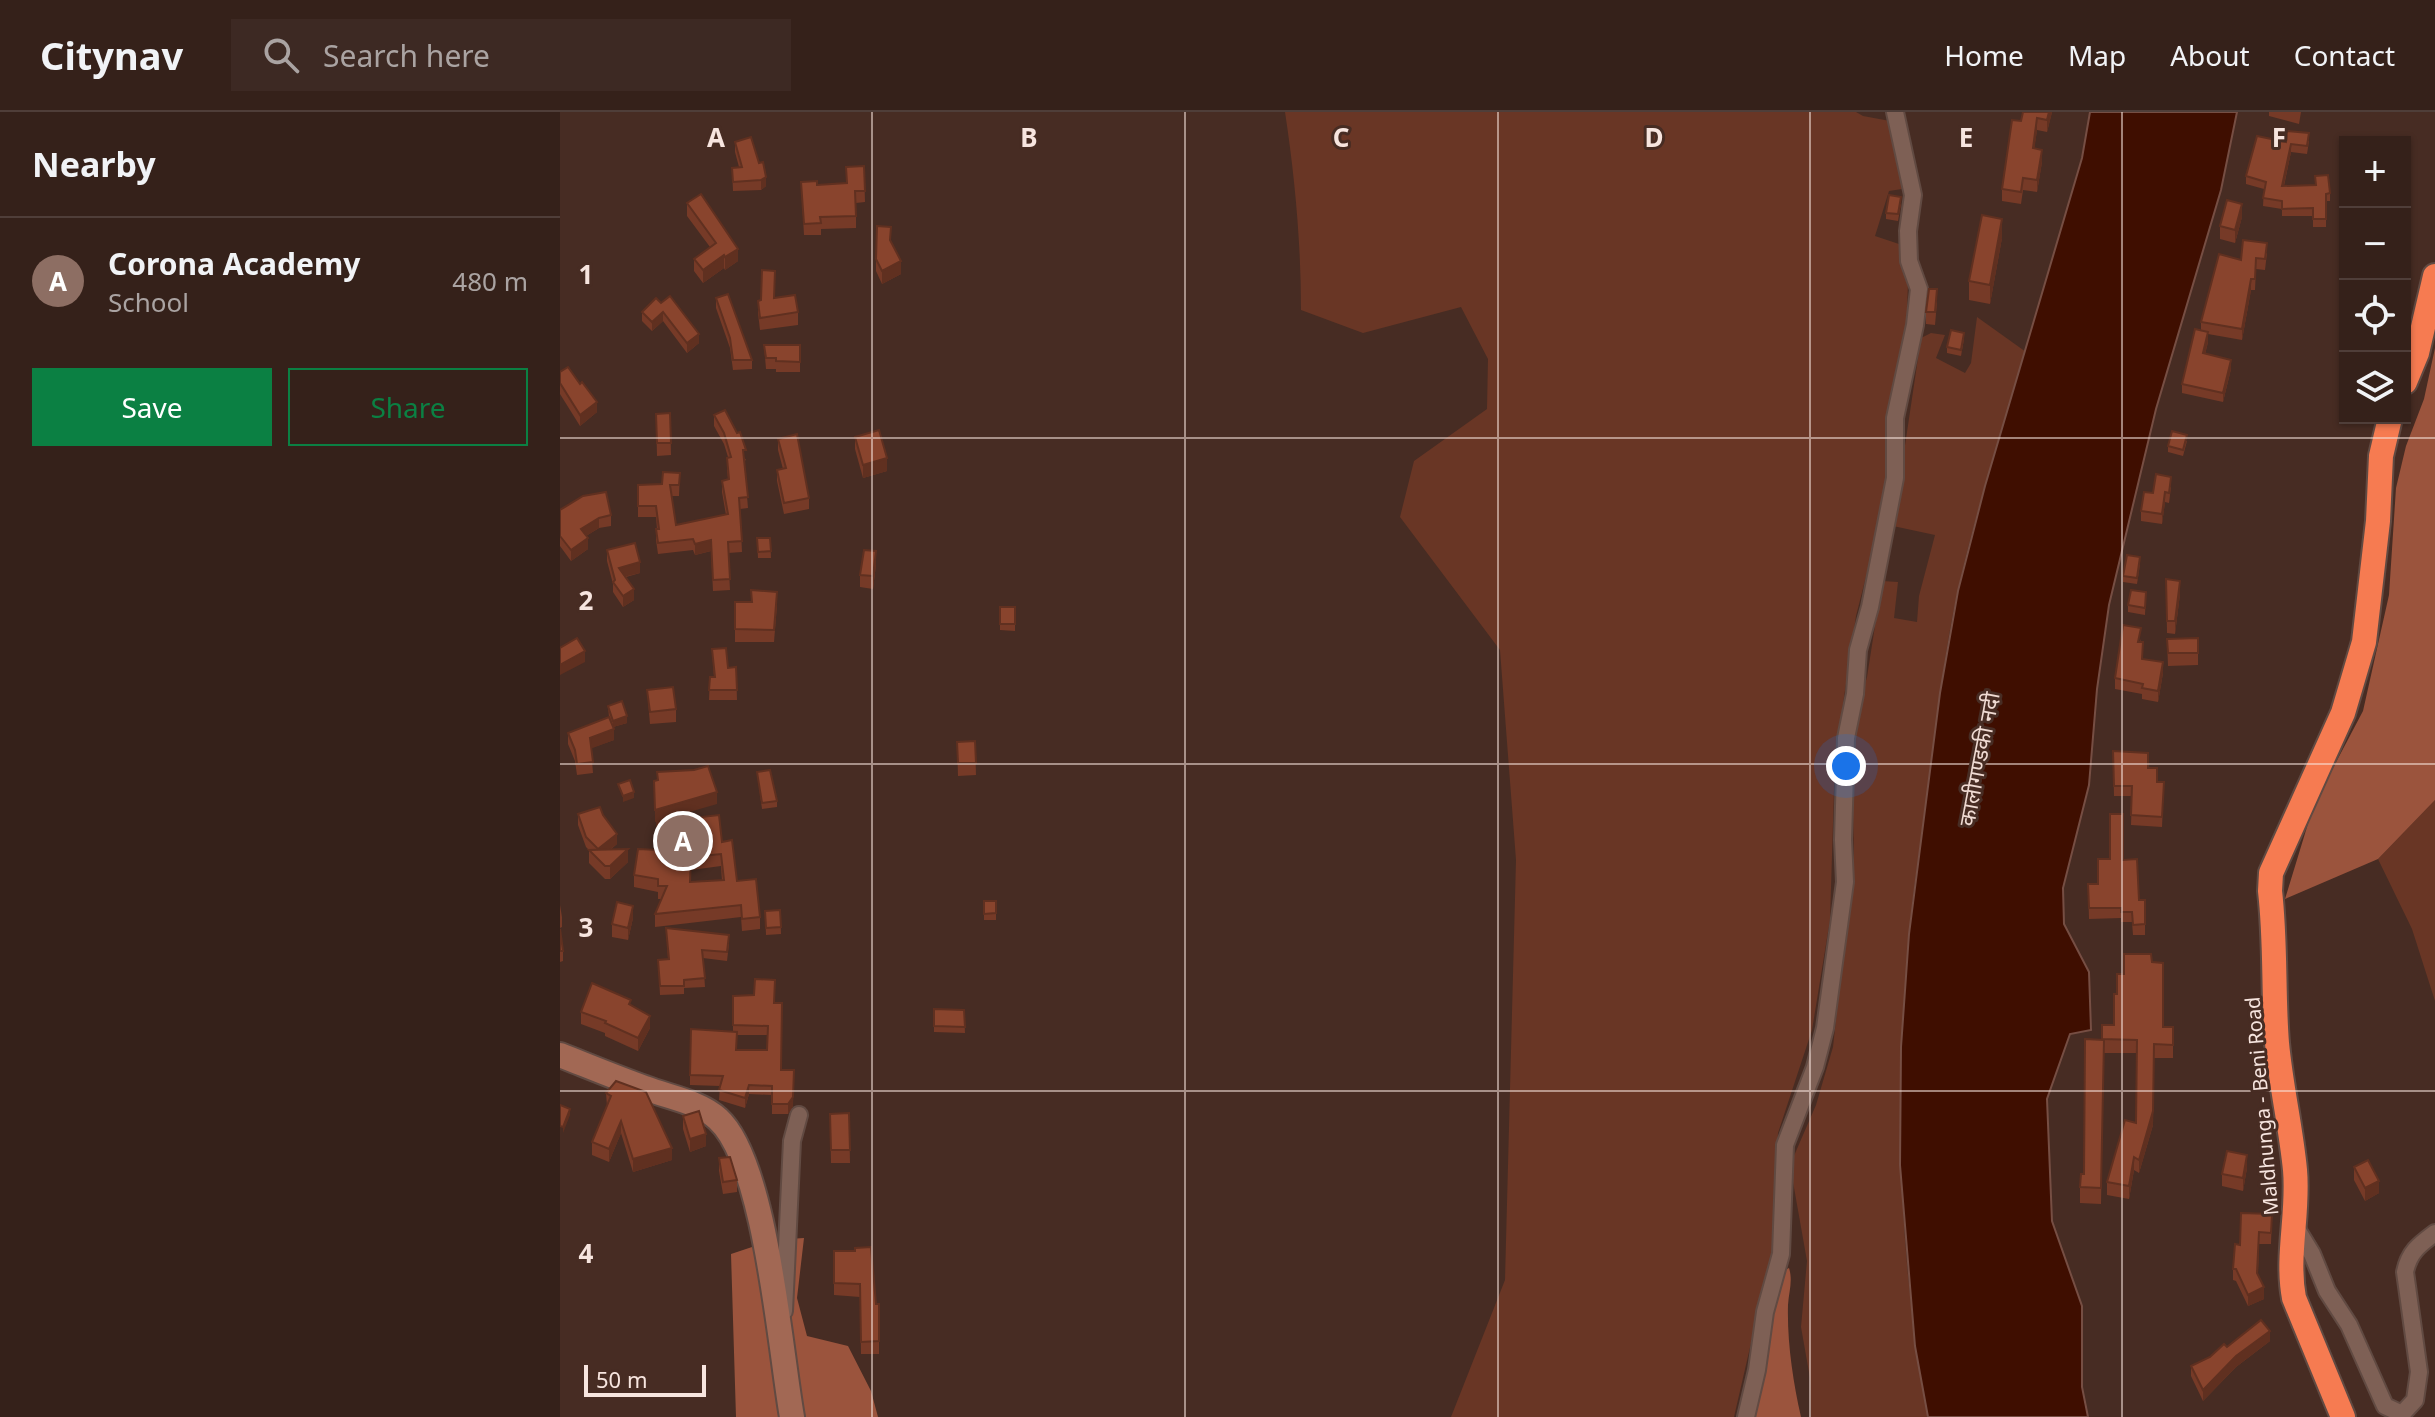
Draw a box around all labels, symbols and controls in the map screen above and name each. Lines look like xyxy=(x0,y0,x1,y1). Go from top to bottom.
search box xyxy=(231,19,791,91)
text: Citynav xyxy=(40,29,183,81)
icon: search xyxy=(259,33,303,77)
text: Search here xyxy=(323,35,490,76)
text: Home xyxy=(1944,36,2024,74)
text: Map xyxy=(2068,36,2126,74)
text: About xyxy=(2170,36,2250,74)
text: Contact xyxy=(2294,36,2395,74)
text: A xyxy=(707,119,725,155)
text: B xyxy=(1020,119,1038,155)
text: C xyxy=(1333,119,1349,155)
text: D xyxy=(1644,119,1664,155)
text: E xyxy=(1959,119,1973,155)
text: F xyxy=(2272,119,2286,155)
map controls xyxy=(2339,136,2411,424)
button: + xyxy=(2339,136,2411,208)
text: Nearby xyxy=(32,141,156,187)
button: − xyxy=(2339,208,2411,280)
text: Corona Academy xyxy=(108,243,360,284)
text: 1 xyxy=(579,256,593,292)
text: A xyxy=(49,263,67,299)
text: 480 m xyxy=(452,263,528,299)
button: locate xyxy=(2339,280,2411,352)
text: School xyxy=(108,284,189,320)
button: layers xyxy=(2339,352,2411,424)
button: Save xyxy=(32,368,272,446)
button: Share xyxy=(288,368,528,446)
text: 2 xyxy=(579,582,594,618)
water label: कालीगण्डकी नदी xyxy=(1950,689,2006,828)
your location xyxy=(1826,746,1866,786)
pin: A xyxy=(657,811,709,871)
text: 3 xyxy=(579,909,593,945)
street label: Maldhunga - Beni Road xyxy=(2238,996,2285,1216)
text: 4 xyxy=(579,1235,594,1271)
scale bar xyxy=(584,1361,706,1397)
text: 50 m xyxy=(596,1364,647,1394)

